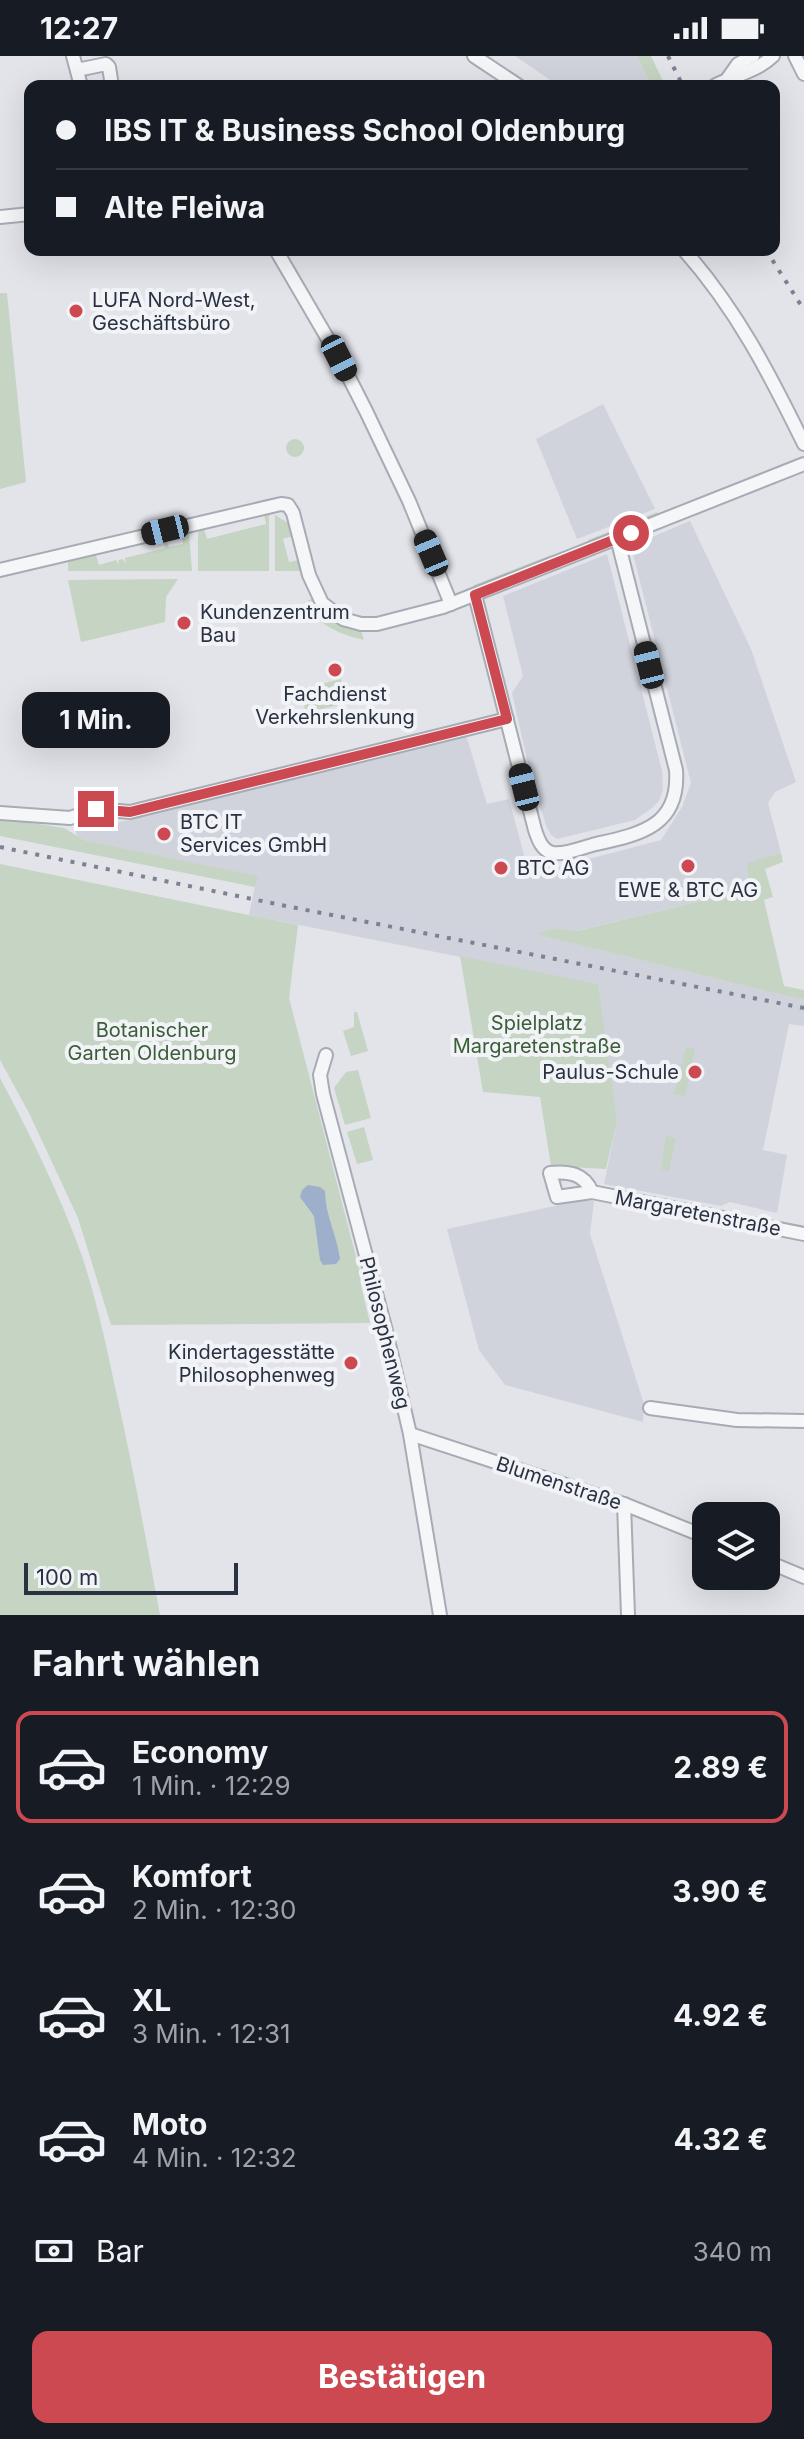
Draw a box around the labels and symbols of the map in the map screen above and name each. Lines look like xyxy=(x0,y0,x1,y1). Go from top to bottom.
place label: LUFA Nord-West, Geschäftsbüro xyxy=(92,288,256,335)
marker: LUFA Nord-West, Geschäftsbüro xyxy=(67,302,85,320)
car xyxy=(317,331,361,385)
car xyxy=(139,513,191,547)
route start xyxy=(613,515,649,551)
car xyxy=(411,526,451,580)
place label: Kundenzentrum Bau xyxy=(200,600,350,647)
marker: Kundenzentrum Bau xyxy=(175,614,193,632)
car xyxy=(632,639,666,691)
marker: Fachdienst Verkehrslenkung xyxy=(326,661,344,679)
place label: Fachdienst Verkehrslenkung xyxy=(255,682,415,729)
callout: 1 Min. xyxy=(22,693,170,749)
car xyxy=(507,761,541,813)
route end xyxy=(78,791,114,827)
place label: BTC IT Services GmbH xyxy=(180,810,327,857)
marker: BTC IT Services GmbH xyxy=(155,825,173,843)
place label: BTC AG xyxy=(517,856,590,880)
marker: EWE & BTC AG xyxy=(679,857,697,875)
marker: BTC AG xyxy=(492,859,510,877)
place label: EWE & BTC AG xyxy=(618,878,758,902)
park label: Spielplatz Margaretenstraße xyxy=(453,1011,621,1058)
park label: Botanischer Garten Oldenburg xyxy=(68,1018,236,1065)
place label: Paulus-Schule xyxy=(542,1060,679,1084)
marker: Paulus-Schule xyxy=(686,1063,704,1081)
street label: Margaretenstraße xyxy=(613,1185,783,1241)
street label: Philosophenweg xyxy=(354,1254,416,1412)
place label: Kindertagesstätte Philosophenweg xyxy=(168,1340,335,1387)
marker: Kindertagesstätte Philosophenweg xyxy=(342,1354,360,1372)
street label: Blumenstraße xyxy=(493,1451,625,1515)
scale bar xyxy=(24,1559,238,1595)

